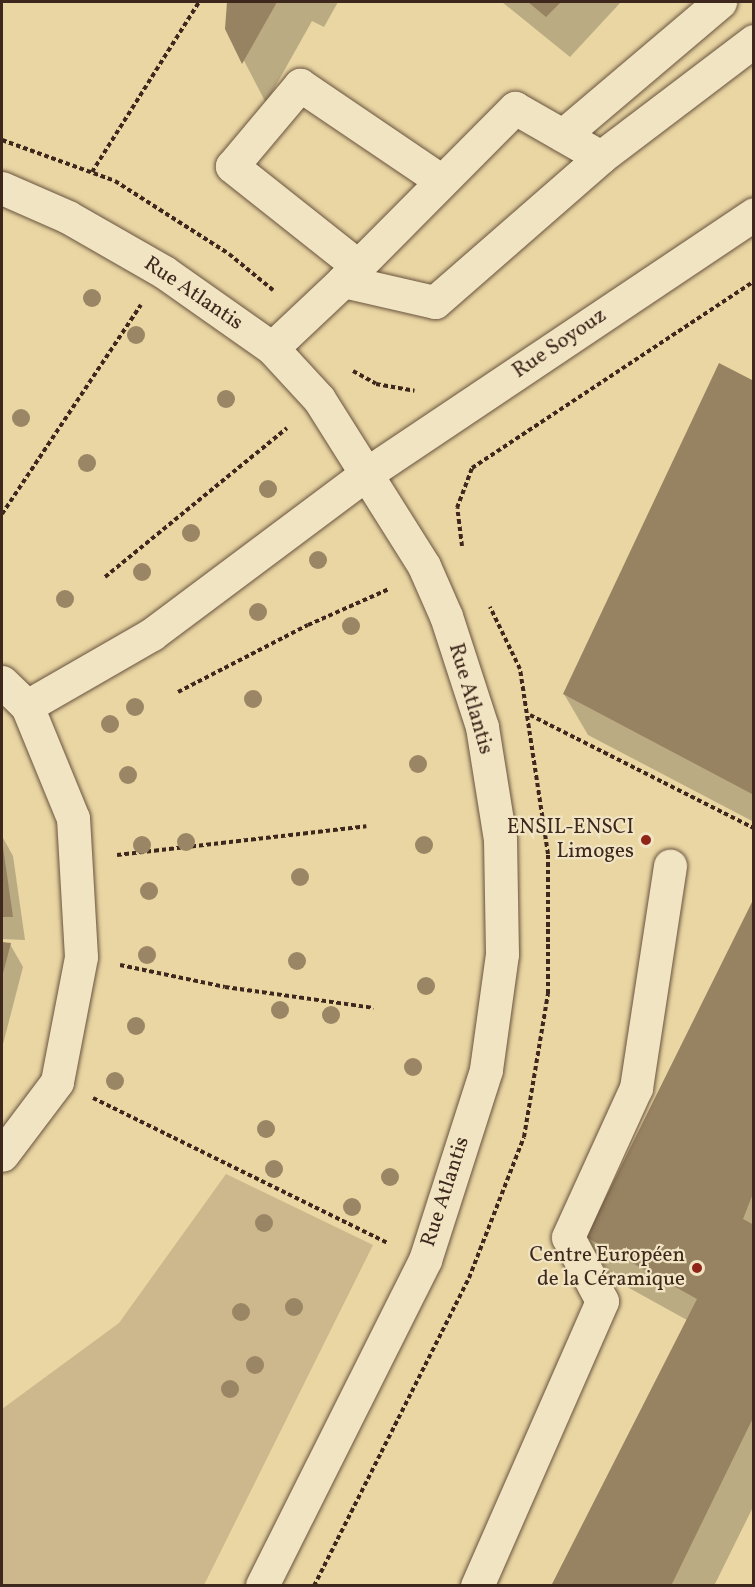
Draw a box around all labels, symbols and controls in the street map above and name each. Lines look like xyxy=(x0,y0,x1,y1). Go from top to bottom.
street label: Rue Atlantis xyxy=(139,252,247,336)
street label: Rue Soyouz xyxy=(508,303,612,385)
street label: Rue Atlantis xyxy=(442,641,498,757)
place label: ENSIL-ENSCI Limoges xyxy=(507,815,634,865)
marker: ENSIL-ENSCI Limoges xyxy=(639,833,653,847)
street label: Rue Atlantis xyxy=(416,1134,476,1250)
place label: Centre Européen de la Céramique xyxy=(530,1243,685,1293)
marker: Centre Européen de la Céramique xyxy=(690,1261,704,1275)

